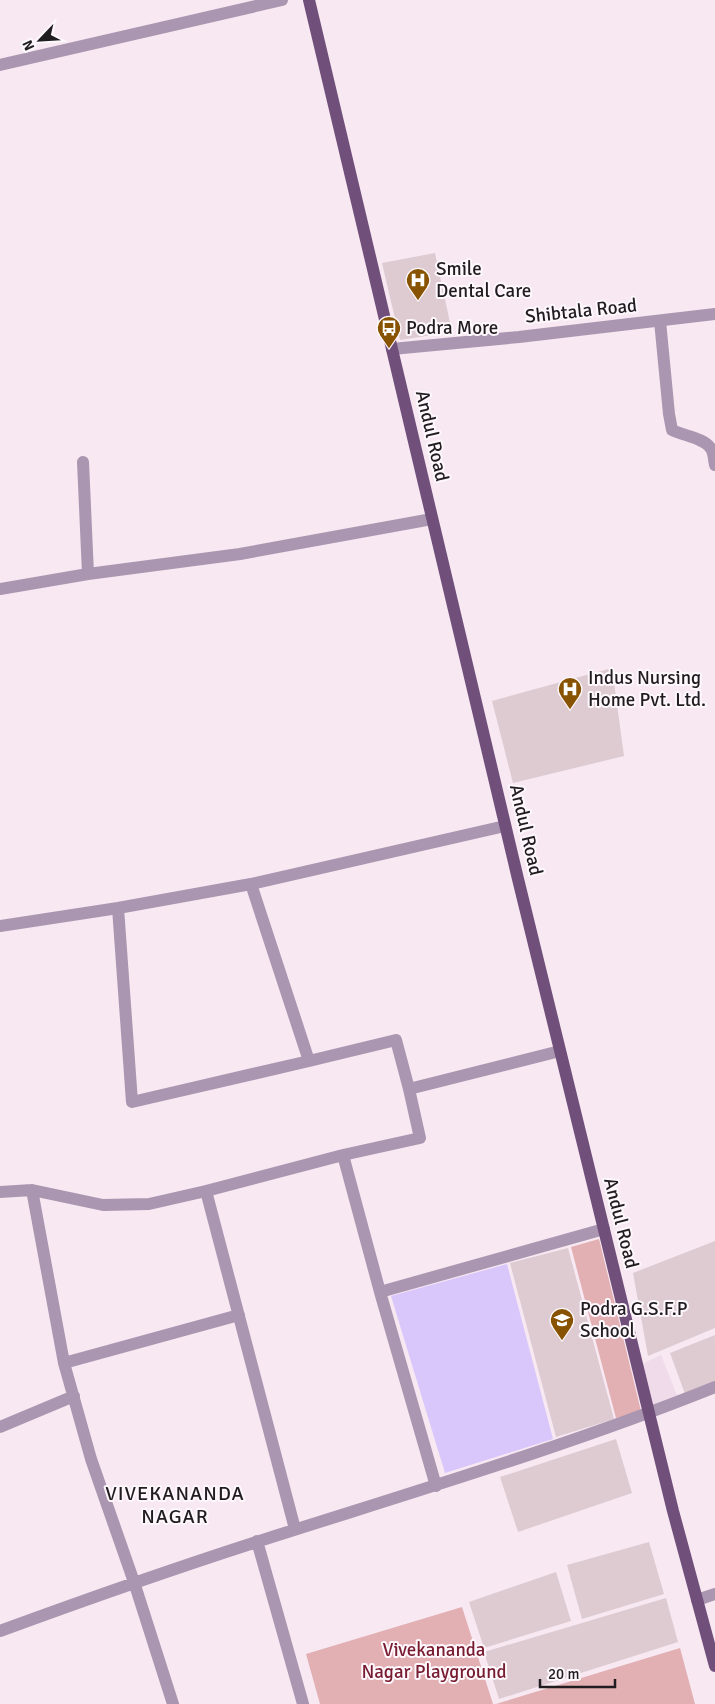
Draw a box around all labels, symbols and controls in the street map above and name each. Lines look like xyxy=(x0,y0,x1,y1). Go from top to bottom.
north arrow xyxy=(15,15,65,65)
text: N xyxy=(19,37,38,53)
place label: Smile Dental Care xyxy=(436,257,531,303)
hospital icon: Smile Dental Care xyxy=(405,267,431,301)
street label: Shibtala Road xyxy=(524,293,638,329)
bus stop icon: Podra More xyxy=(376,315,402,349)
place label: Podra More xyxy=(406,316,498,340)
street label: Andul Road xyxy=(410,388,454,484)
place label: Indus Nursing Home Pvt. Ltd. xyxy=(588,666,706,712)
hospital icon: Indus Nursing Home Pvt. Ltd. xyxy=(557,676,583,710)
street label: Andul Road xyxy=(504,782,548,878)
street label: Andul Road xyxy=(598,1175,644,1271)
place label: Podra G.S.F.P School xyxy=(580,1297,688,1343)
school or university icon: Podra G.S.F.P School xyxy=(549,1307,575,1341)
district label: VIVEKANANDA NAGAR xyxy=(105,1481,245,1529)
park label: Vivekananda Nagar Playground xyxy=(361,1638,507,1684)
scale bar xyxy=(540,1656,615,1688)
text: 20 m xyxy=(548,1665,579,1683)

